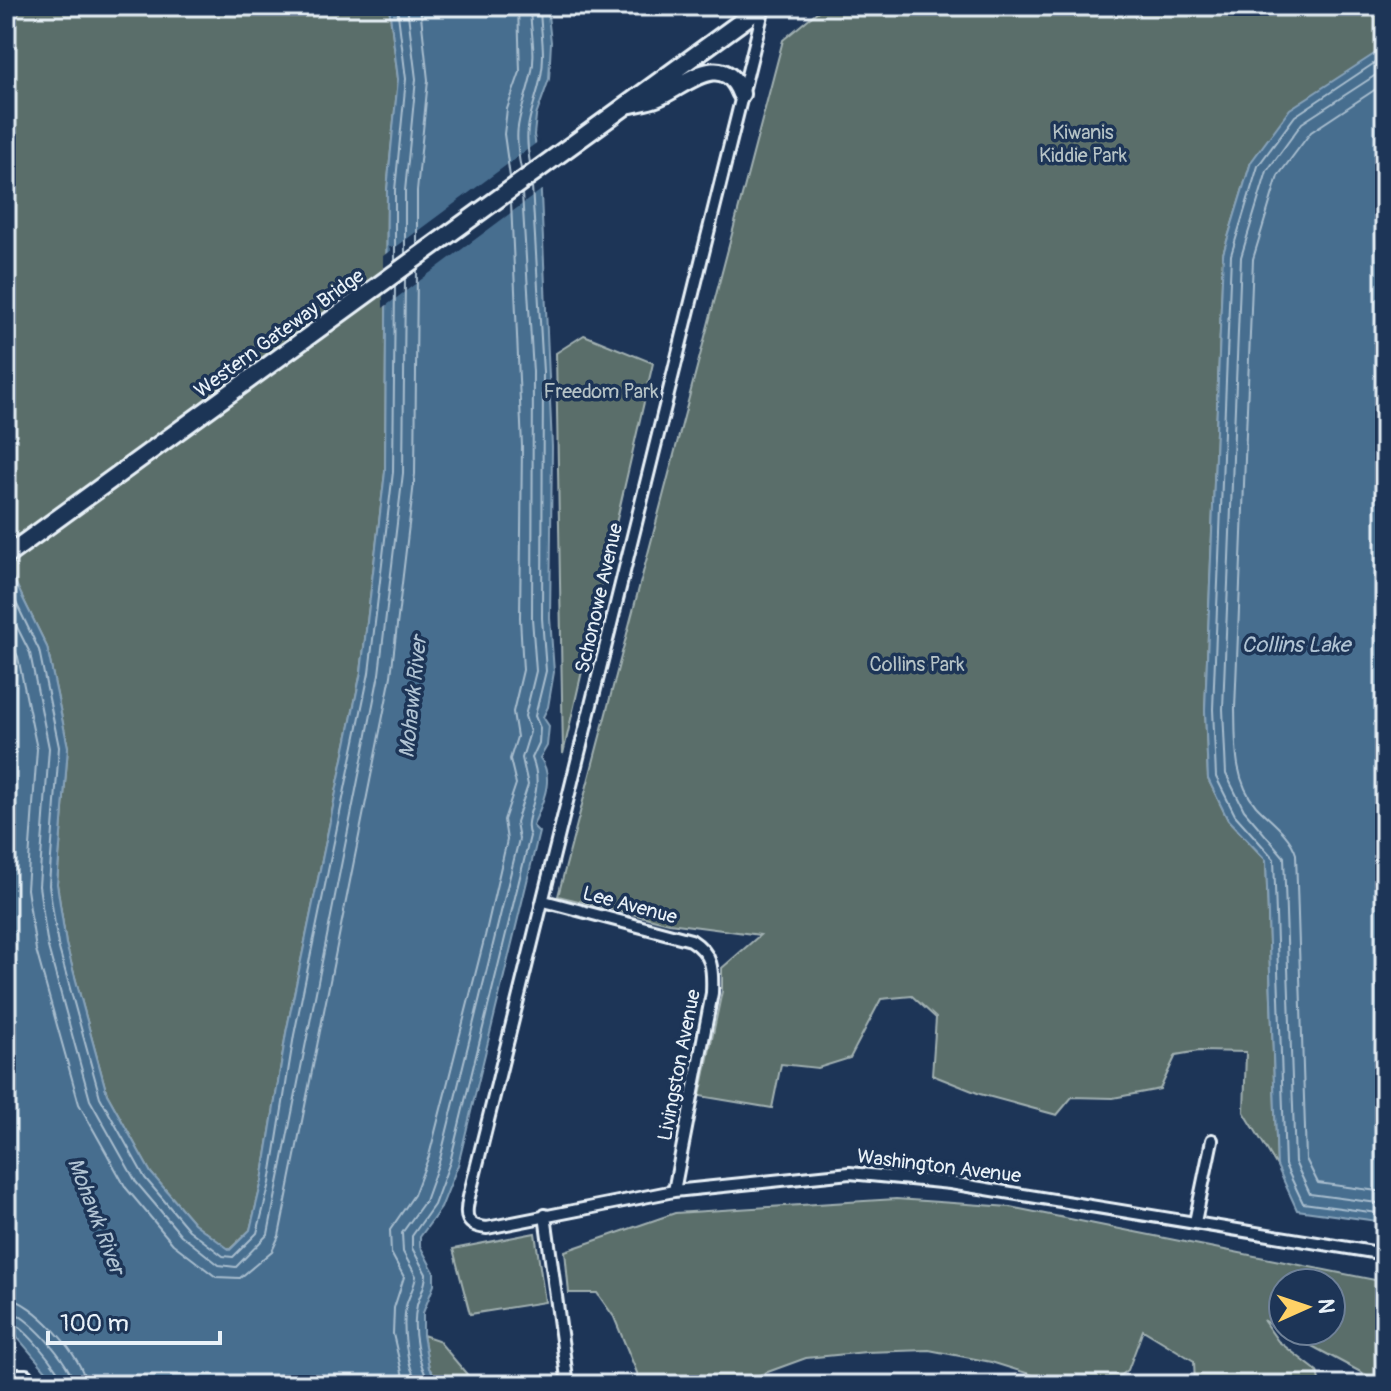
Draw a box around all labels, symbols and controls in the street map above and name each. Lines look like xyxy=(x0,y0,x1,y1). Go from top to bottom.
park label: Kiwanis Kiddie Park xyxy=(1039,120,1128,168)
street label: Western Gateway Bridge xyxy=(189,263,369,403)
park label: Freedom Park xyxy=(543,379,659,404)
street label: Schonowe Avenue xyxy=(570,520,628,675)
water label: Mohawk River xyxy=(393,631,434,760)
water label: Collins Lake xyxy=(1242,631,1353,659)
park label: Collins Park xyxy=(869,652,965,677)
street label: Lee Avenue xyxy=(580,880,680,930)
street label: Livingston Avenue xyxy=(652,987,706,1143)
street label: Washington Avenue xyxy=(855,1144,1023,1189)
water label: Mohawk River xyxy=(61,1154,132,1281)
north arrow xyxy=(1267,1267,1347,1347)
scale bar xyxy=(48,1295,220,1345)
text: N xyxy=(1312,1298,1340,1314)
text: 100 m xyxy=(60,1309,129,1338)

